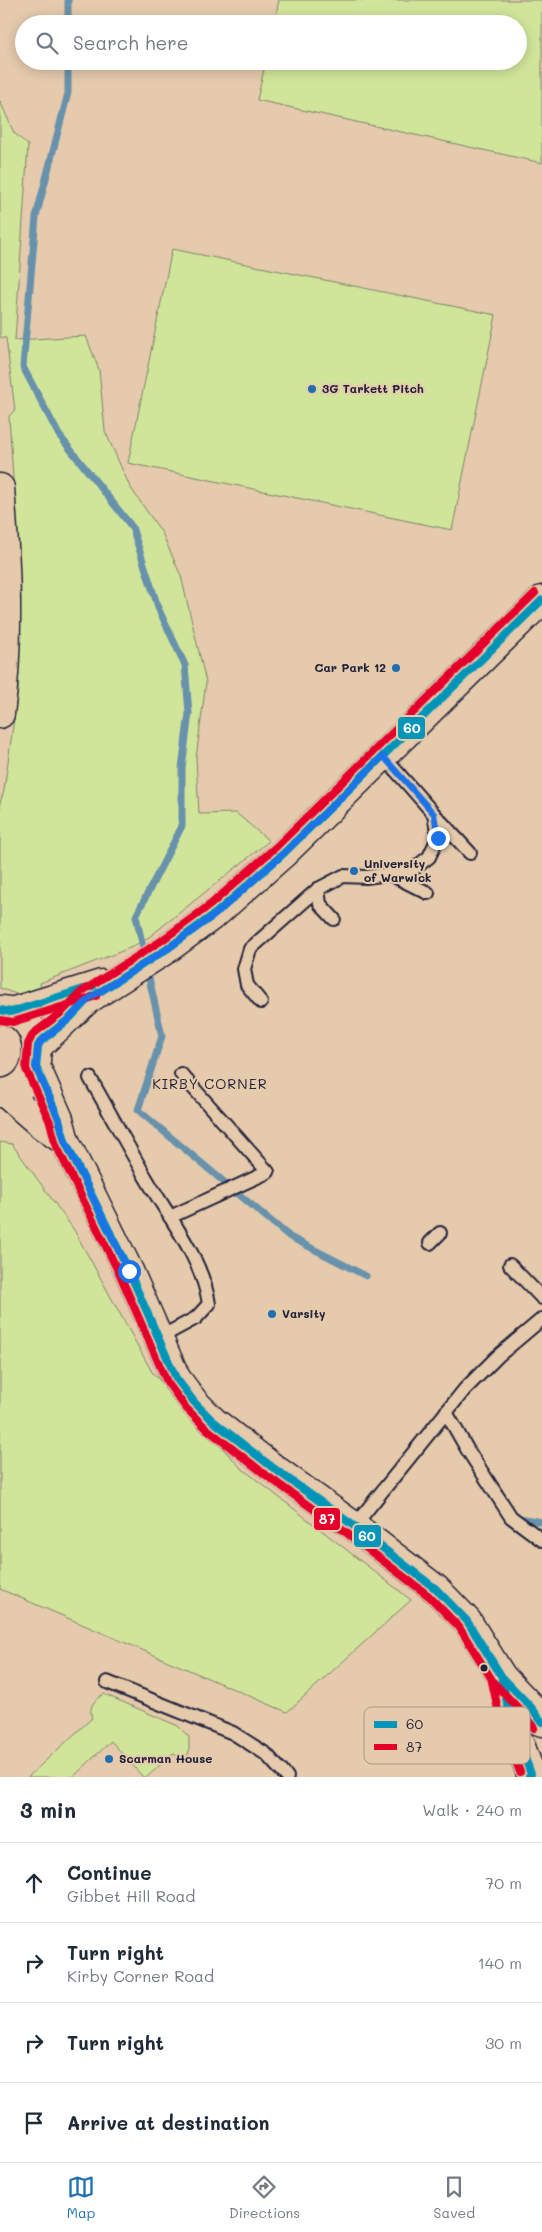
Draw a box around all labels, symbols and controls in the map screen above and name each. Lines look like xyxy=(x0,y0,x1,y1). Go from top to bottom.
search box xyxy=(15,15,527,70)
icon: search xyxy=(33,29,61,57)
text: Search here xyxy=(73,30,189,55)
place label: 3G Tarkett Pitch xyxy=(322,380,424,396)
marker: 3G Tarkett Pitch xyxy=(306,383,318,395)
place label: Car Park 12 xyxy=(315,659,386,675)
marker: Car Park 12 xyxy=(390,662,402,674)
line badge: 60 xyxy=(397,716,426,740)
text: 60 xyxy=(403,718,421,737)
route end xyxy=(427,827,450,850)
place label: University of Warwick xyxy=(364,855,432,885)
marker: University of Warwick xyxy=(348,865,360,877)
district label: KIRBY CORNER xyxy=(152,1074,268,1093)
route start xyxy=(118,1260,141,1283)
place label: Varsity xyxy=(282,1305,326,1321)
marker: Varsity xyxy=(266,1308,278,1320)
line badge: 87 xyxy=(313,1507,341,1531)
text: 87 xyxy=(319,1509,335,1528)
line badge: 60 xyxy=(353,1524,382,1548)
text: 60 xyxy=(358,1526,376,1545)
unlabelled marker xyxy=(479,1663,489,1673)
legend xyxy=(364,1707,530,1764)
text: 60 xyxy=(406,1714,423,1733)
text: 87 xyxy=(406,1737,422,1756)
place label: Scarman House xyxy=(119,1750,212,1766)
marker: Scarman House xyxy=(103,1753,115,1765)
text: 3 min xyxy=(20,1796,76,1823)
text: Walk · 240 m xyxy=(422,1799,522,1820)
text: Continue xyxy=(67,1860,152,1885)
icon: ahead xyxy=(20,1869,48,1897)
text: 70 m xyxy=(485,1872,522,1893)
text: Gibbet Hill Road xyxy=(67,1885,196,1906)
text: Turn right xyxy=(67,1940,164,1965)
icon: right xyxy=(20,1949,48,1977)
text: 140 m xyxy=(478,1952,522,1973)
text: Kirby Corner Road xyxy=(67,1965,214,1986)
icon: right xyxy=(20,2029,48,2057)
text: Turn right xyxy=(67,2030,164,2055)
text: 30 m xyxy=(485,2032,522,2053)
icon: arrive xyxy=(20,2109,48,2137)
text: Arrive at destination xyxy=(67,2110,270,2135)
tab: Map xyxy=(67,2173,95,2222)
tab: Directions xyxy=(229,2173,300,2222)
tab: Saved xyxy=(434,2173,475,2222)

